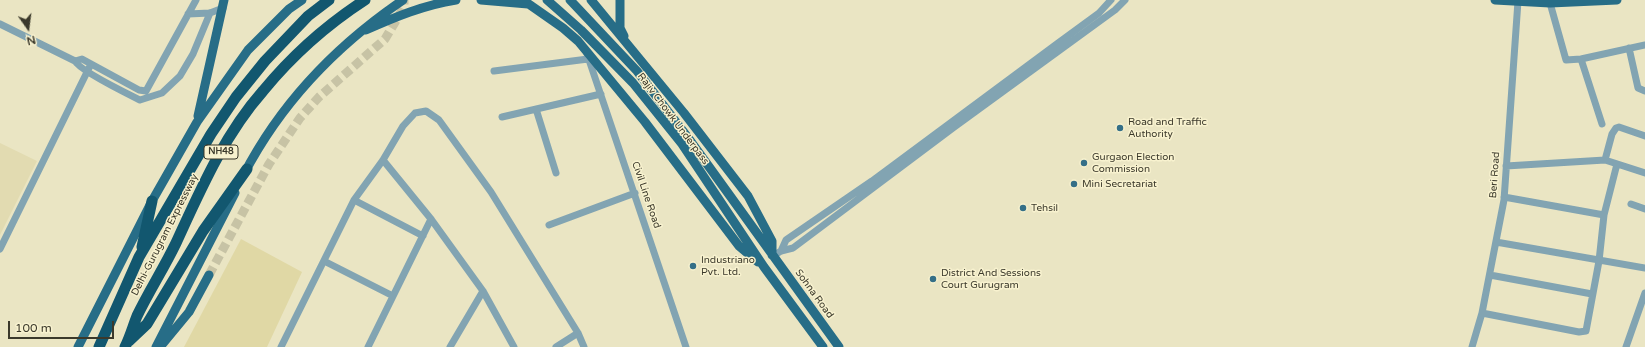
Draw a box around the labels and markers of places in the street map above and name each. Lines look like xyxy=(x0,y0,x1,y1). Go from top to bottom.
place label: Road and Traffic Authority xyxy=(1128,116,1207,140)
marker: Road and Traffic Authority xyxy=(1115,123,1125,133)
place label: Gurgaon Election Commission xyxy=(1092,151,1174,174)
marker: Gurgaon Election Commission xyxy=(1079,158,1089,168)
place label: Mini Secretariat xyxy=(1082,178,1157,190)
marker: Mini Secretariat xyxy=(1069,179,1079,189)
place label: Tehsil xyxy=(1031,202,1058,214)
marker: Tehsil xyxy=(1018,203,1028,213)
place label: Industriano Pvt. Ltd. xyxy=(701,254,755,278)
marker: Industriano Pvt. Ltd. xyxy=(688,261,698,271)
place label: District And Sessions Court Gurugram xyxy=(941,267,1041,290)
marker: District And Sessions Court Gurugram xyxy=(928,274,938,284)

